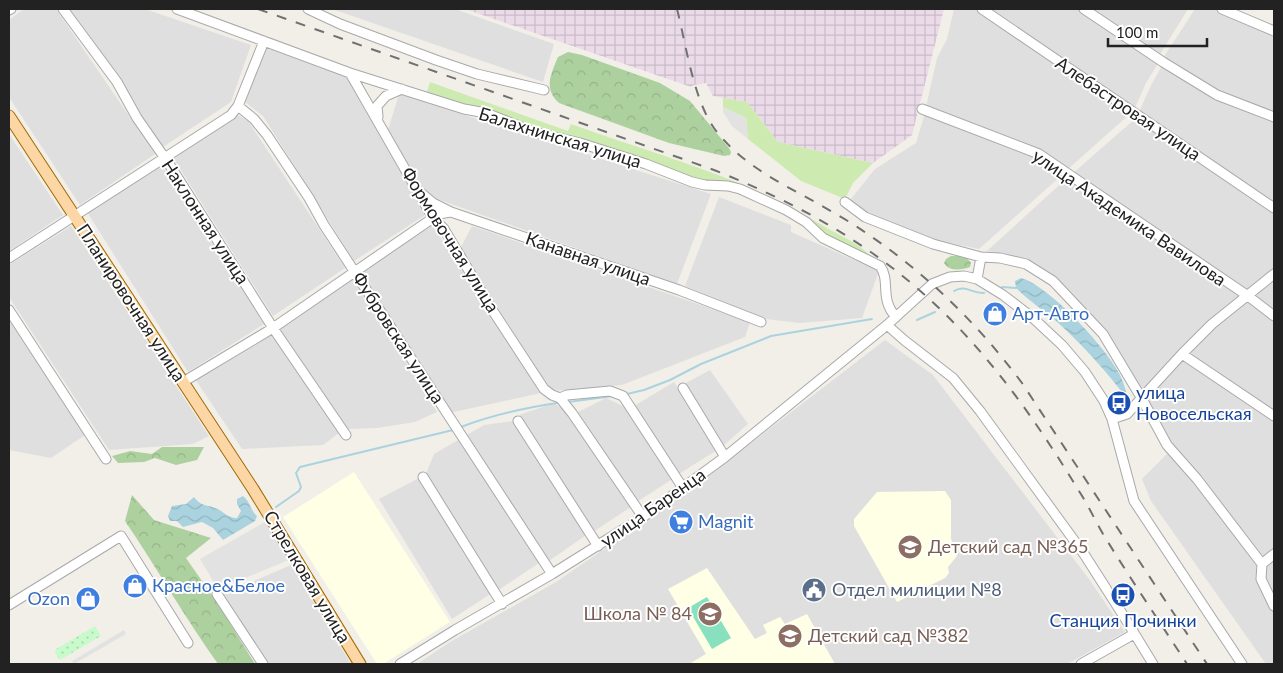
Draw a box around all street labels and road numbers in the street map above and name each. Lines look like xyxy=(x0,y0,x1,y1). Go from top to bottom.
street label: Алебастровая улица xyxy=(1052,51,1205,165)
street label: Балахнинская улица xyxy=(476,102,644,172)
street label: улица Академика Вавилова xyxy=(1029,144,1231,290)
street label: Наклонная улица xyxy=(157,155,254,288)
street label: Формовочная улица xyxy=(397,163,505,316)
street label: Планировочная улица xyxy=(73,220,191,385)
street label: Канавная улица xyxy=(523,226,654,290)
street label: Фубровская улица xyxy=(348,267,450,407)
street label: улица Баренца xyxy=(596,463,709,552)
street label: Стрелковая улица xyxy=(260,506,356,647)

